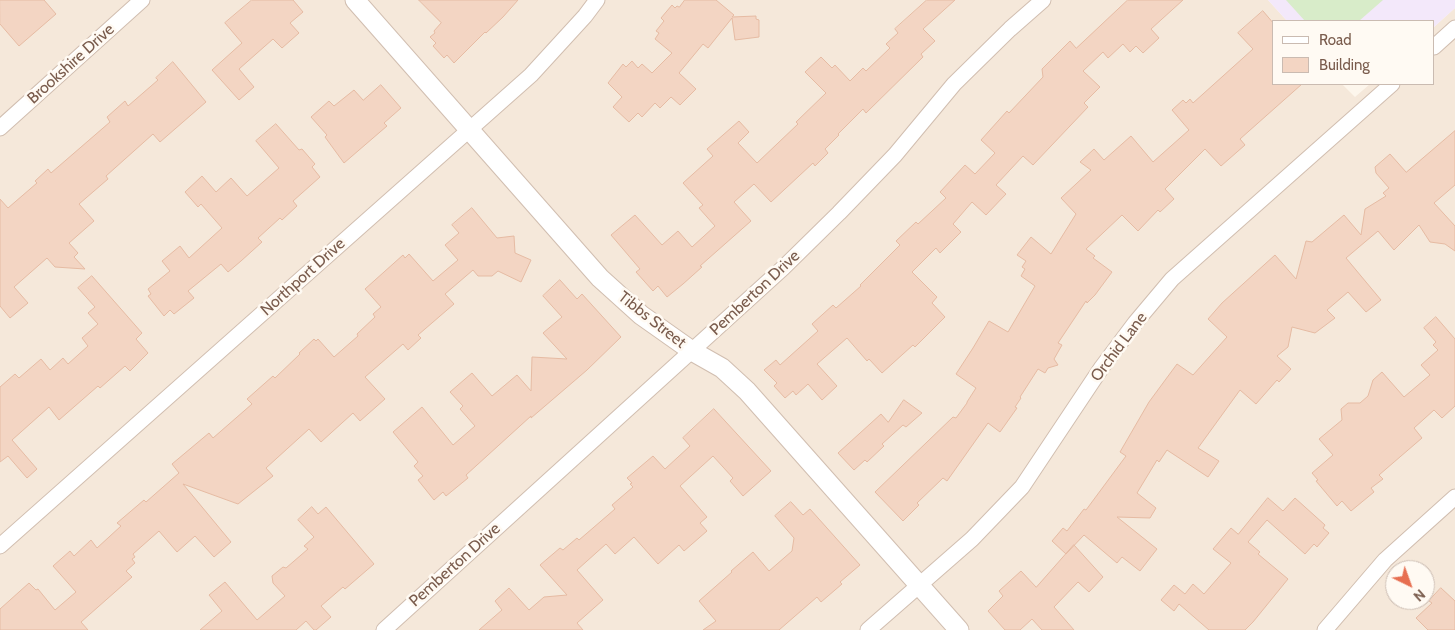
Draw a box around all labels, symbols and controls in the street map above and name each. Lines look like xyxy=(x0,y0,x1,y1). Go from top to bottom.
street label: Brookshire Drive xyxy=(24,20,118,108)
legend xyxy=(1272,20,1435,85)
text: Road xyxy=(1319,31,1352,49)
text: Building xyxy=(1319,56,1370,74)
street label: Northport Drive xyxy=(257,234,349,320)
street label: Pemberton Drive xyxy=(706,246,804,340)
street label: Tibbs Street xyxy=(614,288,690,352)
street label: Orchid Lane xyxy=(1087,309,1151,385)
street label: Pemberton Drive xyxy=(406,519,504,611)
north arrow xyxy=(1385,560,1435,610)
text: N xyxy=(1410,585,1429,605)

